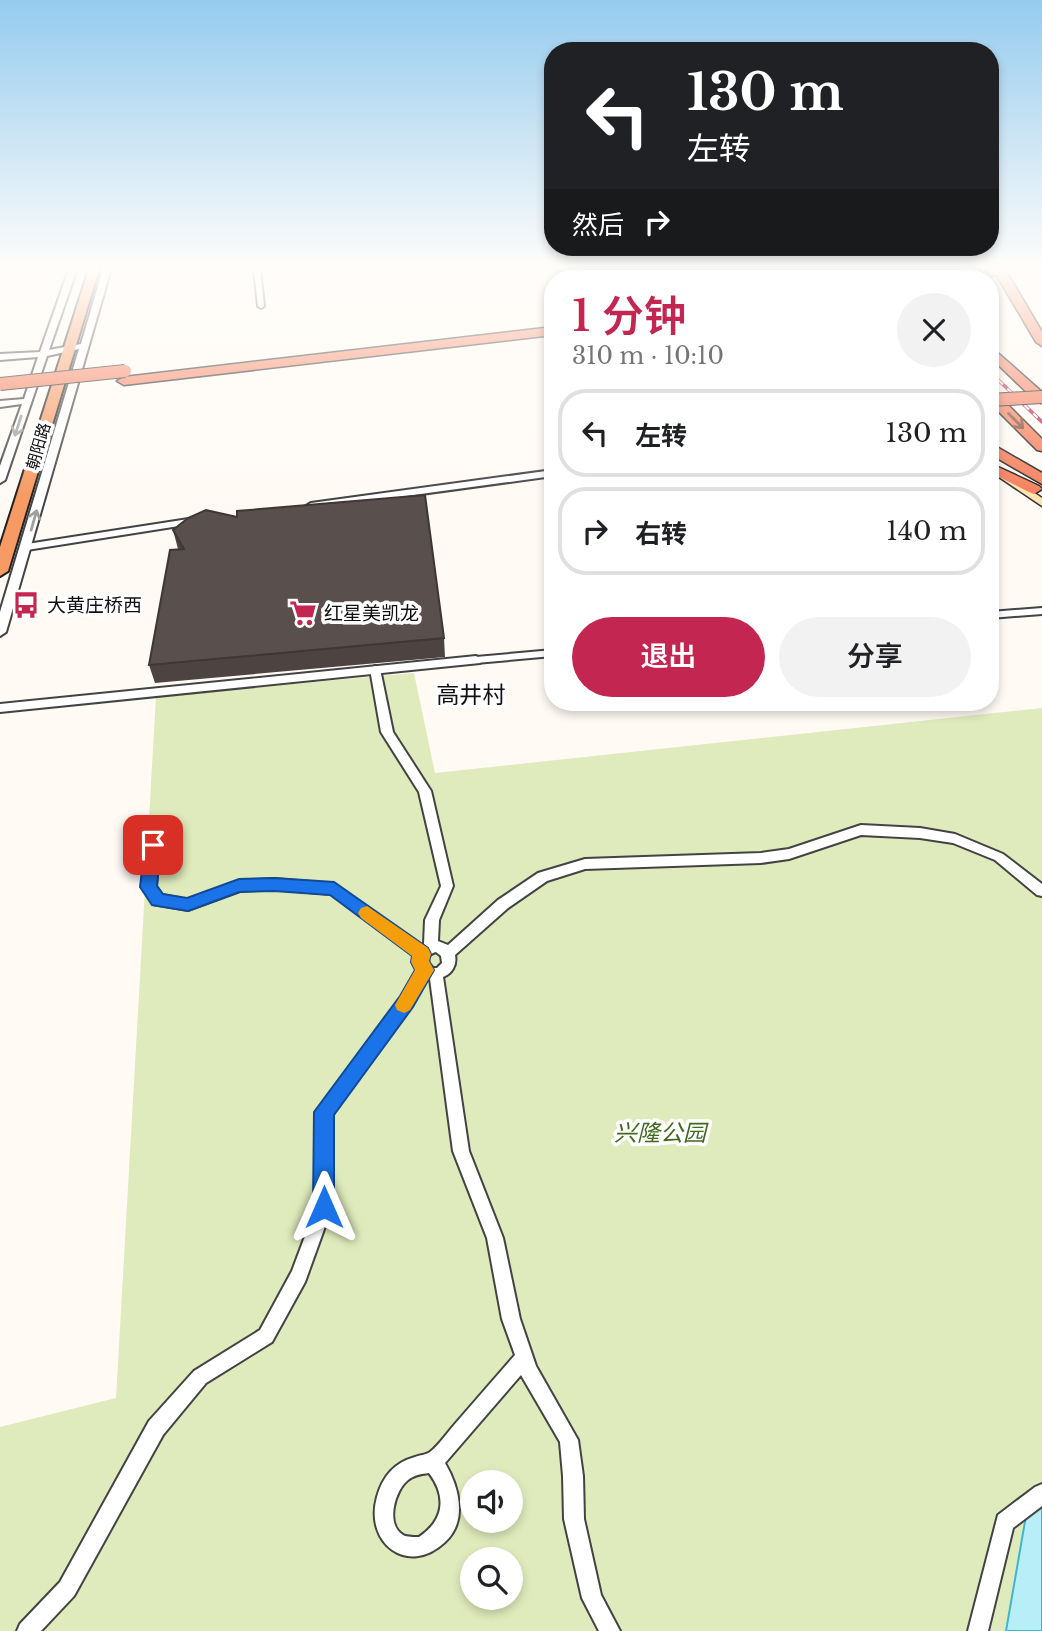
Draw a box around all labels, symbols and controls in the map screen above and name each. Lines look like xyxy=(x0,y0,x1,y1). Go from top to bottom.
text: 130 m xyxy=(687,62,844,123)
icon: left xyxy=(572,70,663,161)
text: 左转 xyxy=(687,129,751,169)
icon: right xyxy=(638,203,676,241)
text: 然后 xyxy=(572,209,624,241)
text: 1 分钟 xyxy=(572,290,686,342)
button: close xyxy=(897,293,971,367)
text: 310 m · 10:10 xyxy=(572,342,724,370)
one-way arrow xyxy=(1007,413,1024,430)
icon: left xyxy=(576,414,614,452)
one-way arrow xyxy=(11,415,24,437)
text: 130 m xyxy=(885,417,967,449)
street label: 朝阳路 xyxy=(22,420,54,472)
text: 左转 xyxy=(635,420,687,452)
one-way arrow xyxy=(29,510,42,532)
icon: right xyxy=(576,512,614,550)
text: 140 m xyxy=(886,515,967,547)
text: 右转 xyxy=(635,518,687,550)
bus stop icon: 大黄庄桥西 xyxy=(11,590,41,620)
place label: 大黄庄桥西 xyxy=(47,594,142,617)
supermarket icon: 红星美凯龙 xyxy=(288,598,318,628)
place label: 红星美凯龙 xyxy=(324,602,419,625)
button: 退出 xyxy=(572,617,765,697)
button: 分享 xyxy=(779,617,971,697)
district label: 高井村 xyxy=(437,681,506,709)
pin xyxy=(123,815,183,875)
icon: arrive xyxy=(134,826,172,864)
park label: 兴隆公园 xyxy=(614,1119,709,1147)
position arrow xyxy=(287,1170,361,1244)
map controls xyxy=(460,1470,523,1610)
button: sound xyxy=(460,1470,523,1533)
button: search xyxy=(460,1547,523,1610)

